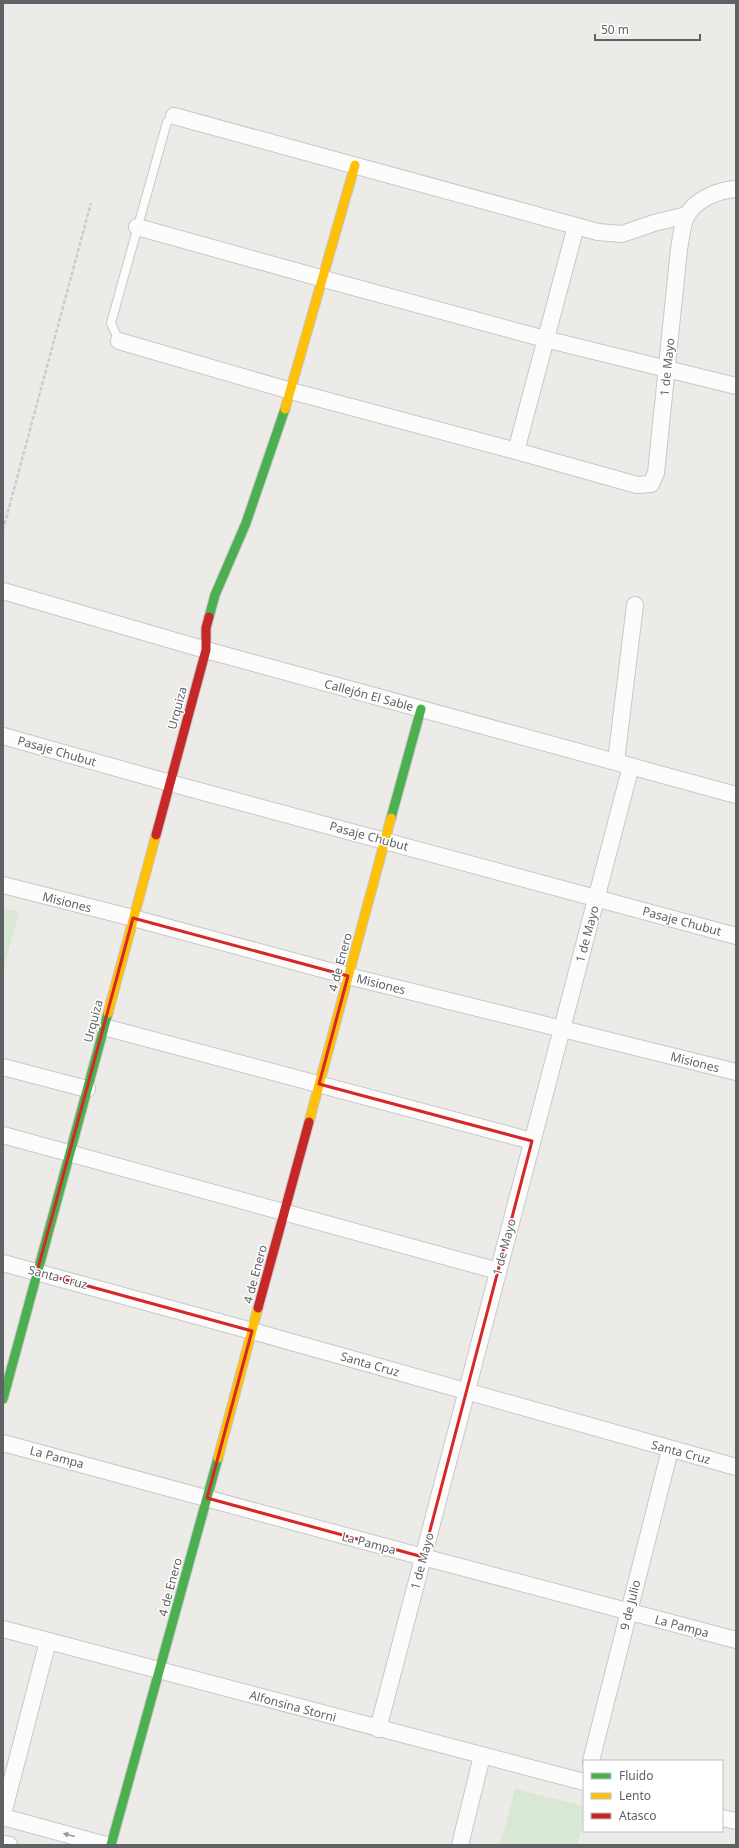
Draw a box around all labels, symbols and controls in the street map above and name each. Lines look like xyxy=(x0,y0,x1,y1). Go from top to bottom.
scale bar xyxy=(595,16,700,42)
text: 50 m xyxy=(601,21,629,38)
street label: 1 de Mayo xyxy=(656,337,678,397)
street label: Callejón El Sable xyxy=(323,675,416,715)
street label: Urquiza xyxy=(163,685,191,731)
street label: Pasaje Chubut xyxy=(16,732,99,771)
street label: Pasaje Chubut xyxy=(328,817,411,855)
street label: Misiones xyxy=(41,888,94,916)
street label: Pasaje Chubut xyxy=(641,902,724,940)
street label: 1 de Mayo xyxy=(571,904,603,964)
street label: 4 de Enero xyxy=(324,931,356,993)
street label: Misiones xyxy=(355,970,408,998)
street label: Urquiza xyxy=(79,998,107,1044)
street label: Misiones xyxy=(669,1048,722,1076)
street label: 1 de Mayo xyxy=(488,1217,520,1277)
street label: 4 de Enero xyxy=(239,1243,271,1305)
street label: Santa Cruz xyxy=(27,1261,90,1293)
street label: Santa Cruz xyxy=(339,1347,402,1381)
street label: Santa Cruz xyxy=(650,1436,713,1468)
street label: La Pampa xyxy=(28,1442,86,1472)
street label: La Pampa xyxy=(340,1528,398,1558)
street label: 1 de Mayo xyxy=(406,1531,438,1591)
street label: 4 de Enero xyxy=(154,1556,186,1618)
street label: 9 de Julio xyxy=(616,1578,644,1632)
street label: La Pampa xyxy=(653,1611,711,1641)
street label: Alfonsina Storni xyxy=(248,1686,338,1726)
legend xyxy=(583,1760,723,1832)
text: Fluido xyxy=(619,1767,653,1784)
text: Lento xyxy=(619,1787,651,1804)
text: Atasco xyxy=(619,1807,657,1824)
one-way arrow xyxy=(62,1832,74,1838)

